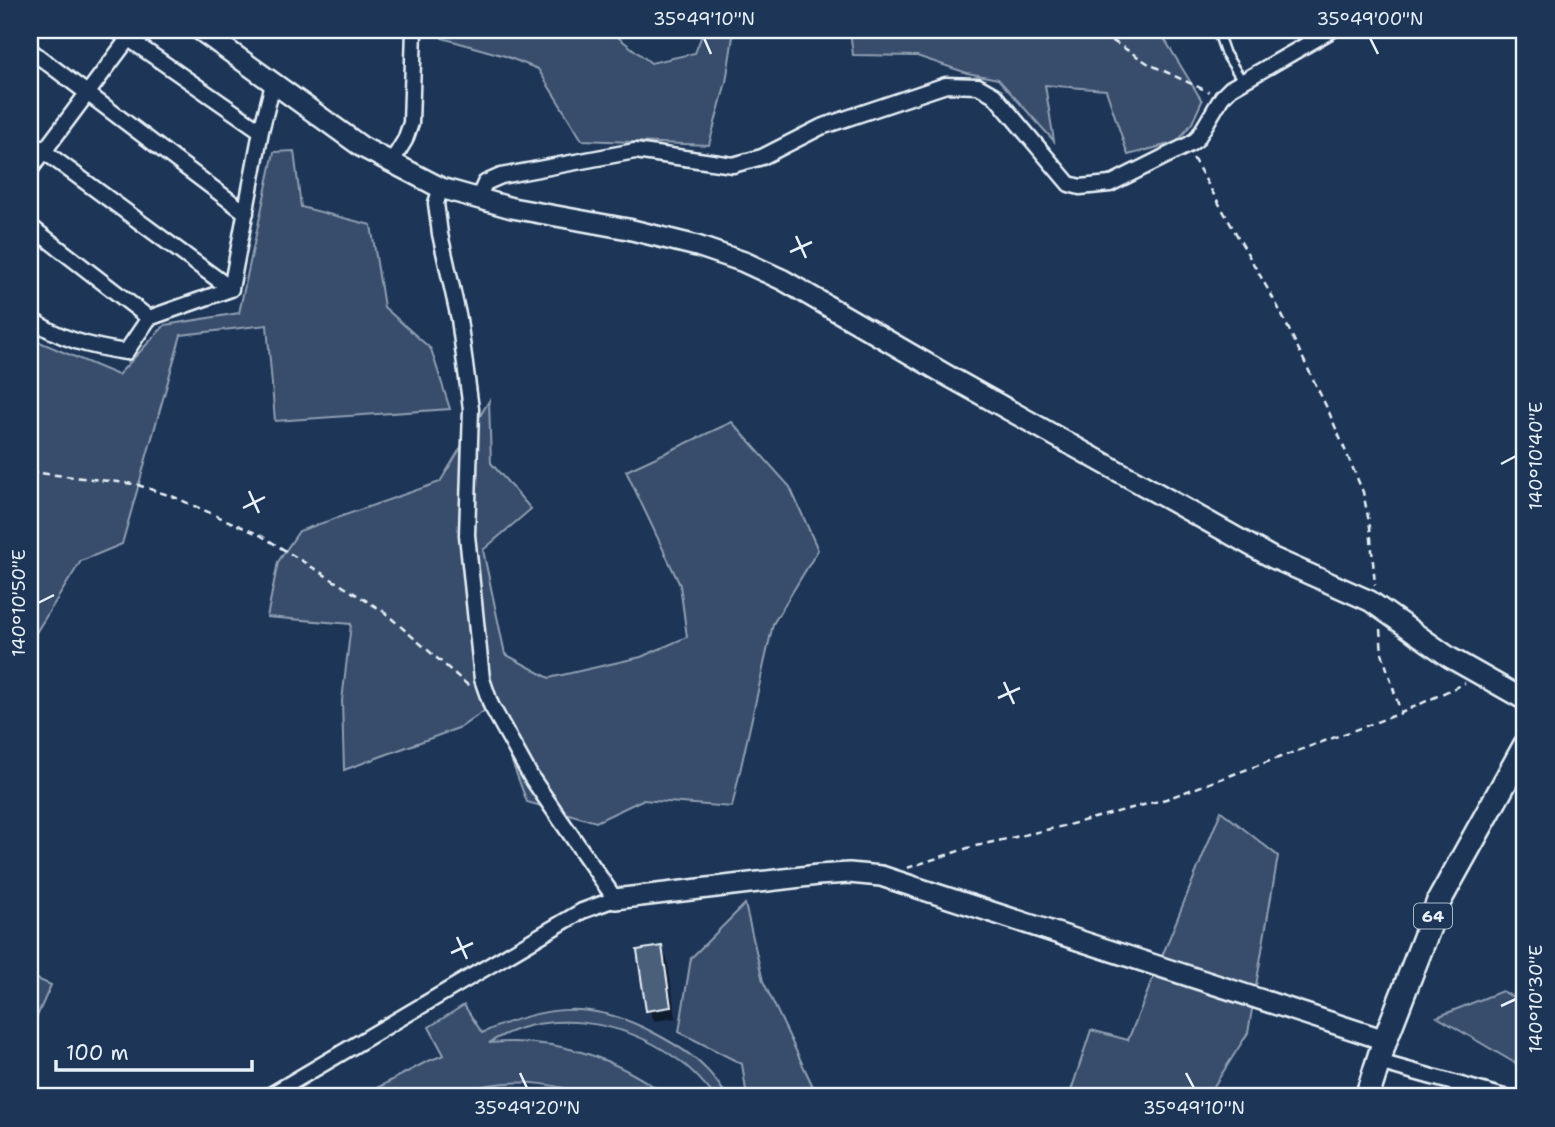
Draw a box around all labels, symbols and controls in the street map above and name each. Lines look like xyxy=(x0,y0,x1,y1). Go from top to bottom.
text: 35°49'10"N xyxy=(653,7,755,31)
text: 35°49'00"N xyxy=(1317,7,1423,31)
text: 140°10'40"E xyxy=(1524,402,1548,510)
text: 140°10'50"E xyxy=(7,549,31,657)
road number: 64 xyxy=(1414,904,1452,928)
text: 140°10'30"E xyxy=(1524,945,1548,1053)
scale bar xyxy=(56,1029,252,1073)
text: 100 m xyxy=(66,1039,129,1067)
text: 35°49'20"N xyxy=(474,1096,580,1120)
text: 35°49'10"N xyxy=(1143,1096,1245,1120)

